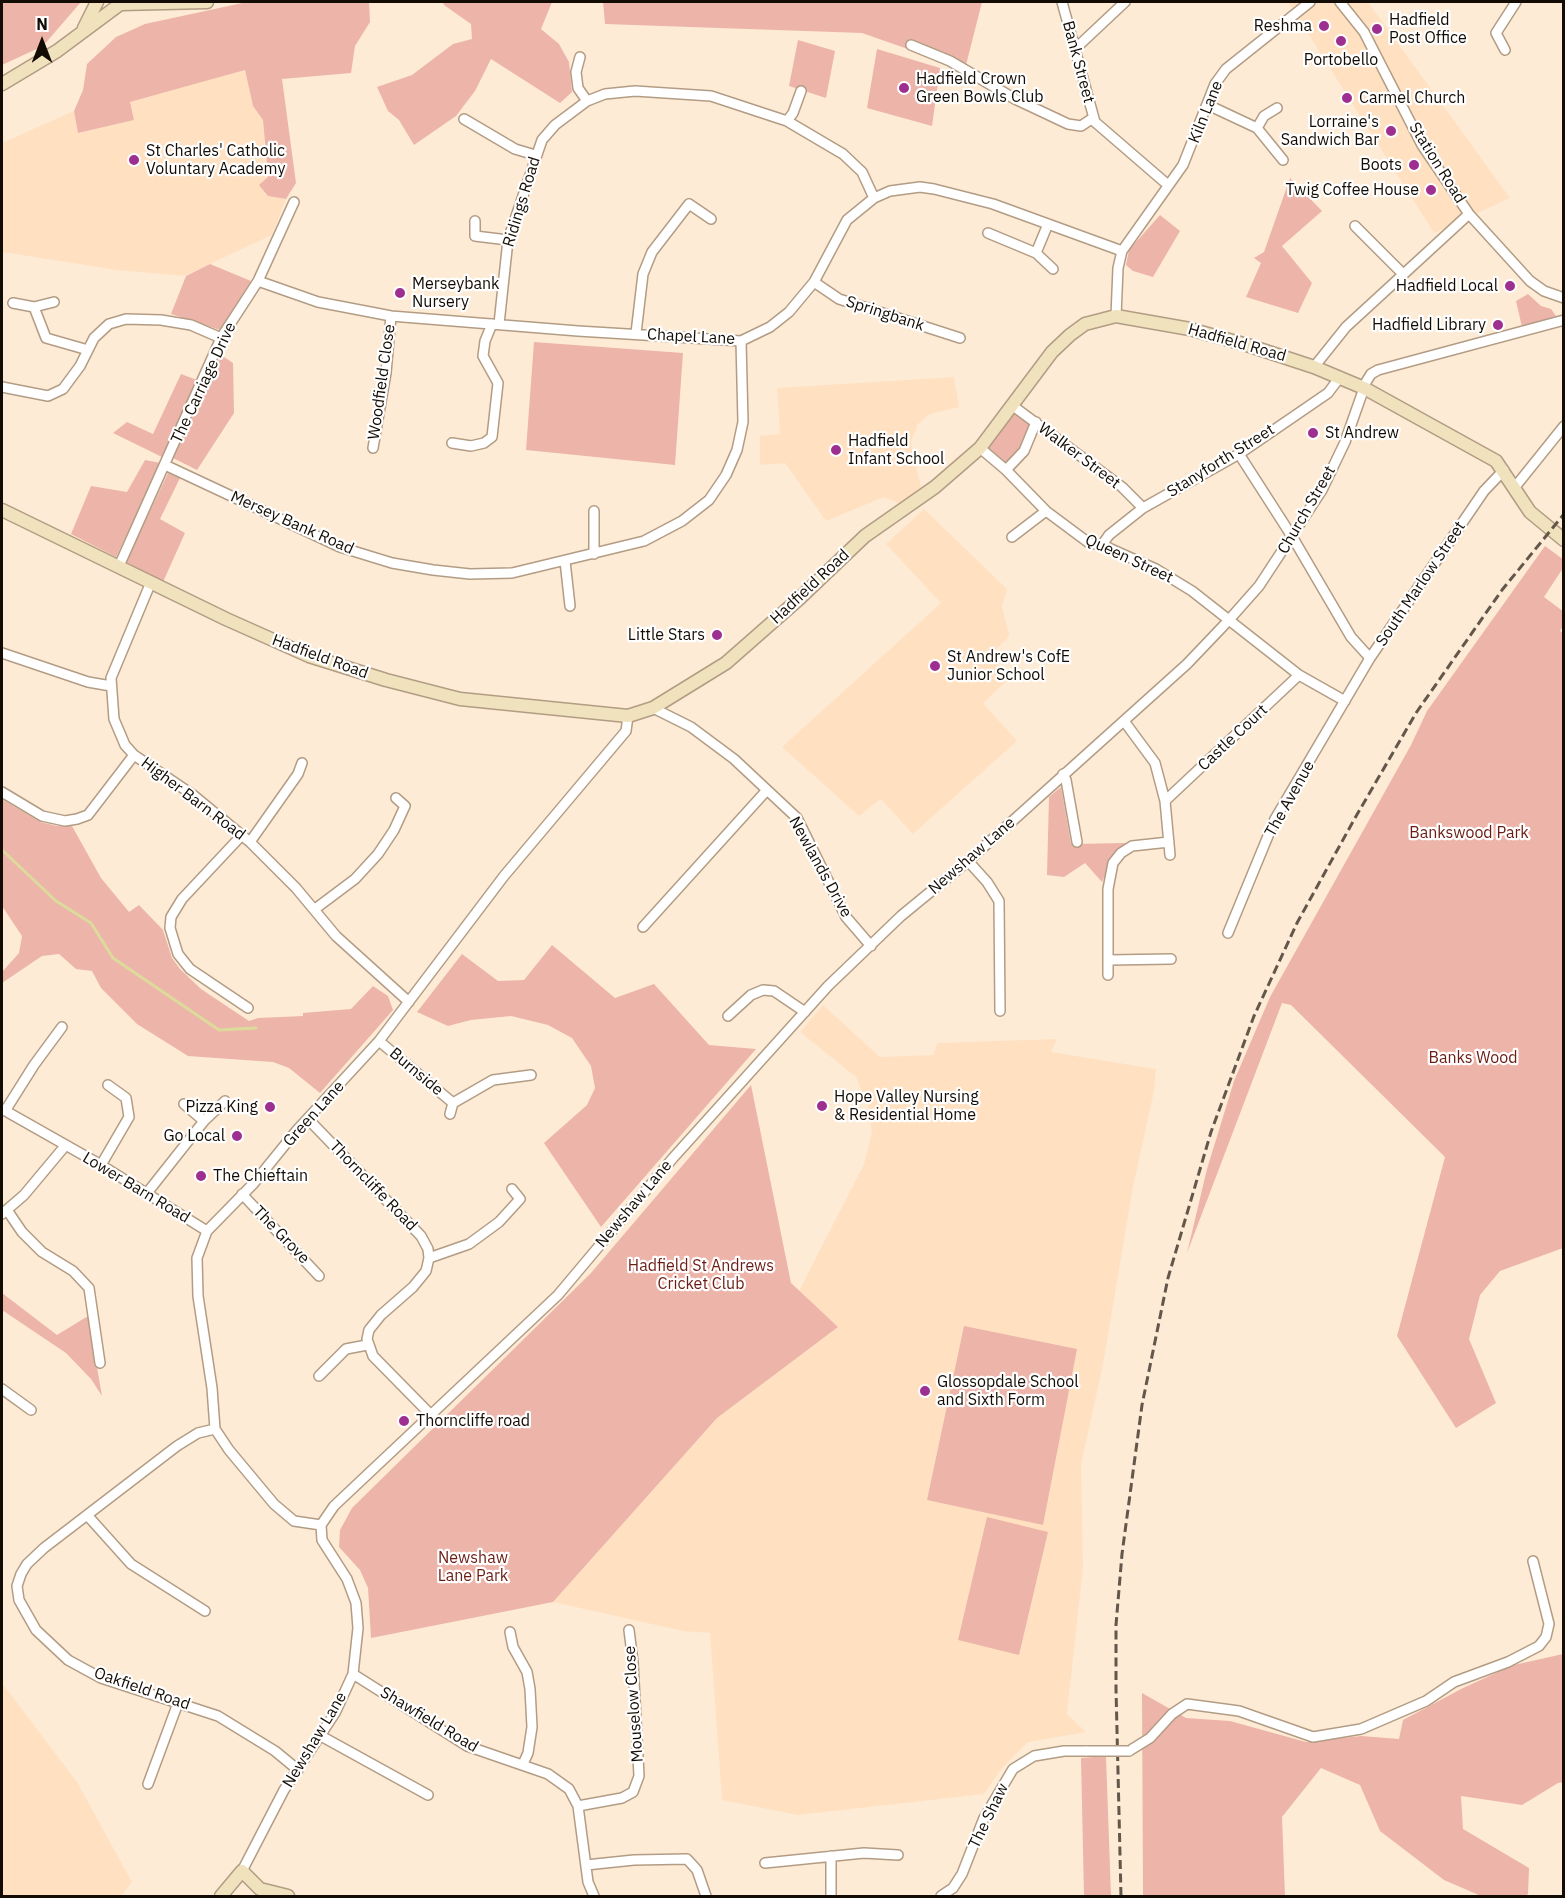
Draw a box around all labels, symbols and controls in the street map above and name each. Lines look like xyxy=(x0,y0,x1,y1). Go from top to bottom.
place label: Hadfield Post Office xyxy=(1389,10,1467,48)
north arrow xyxy=(12,12,72,72)
text: N xyxy=(36,14,48,34)
place label: Reshma xyxy=(1254,16,1312,36)
street label: Bank Street xyxy=(1058,19,1098,105)
marker: Reshma xyxy=(1317,19,1331,33)
marker: Hadfield Post Office xyxy=(1370,22,1384,36)
marker: Portobello xyxy=(1334,34,1348,48)
place label: Portobello xyxy=(1304,50,1378,70)
place label: Hadfield Crown Green Bowls Club xyxy=(916,69,1044,107)
street label: Kiln Lane xyxy=(1185,78,1227,146)
marker: Hadfield Crown Green Bowls Club xyxy=(897,81,911,95)
place label: Carmel Church xyxy=(1359,88,1465,108)
marker: Carmel Church xyxy=(1340,91,1354,105)
place label: Lorraine's Sandwich Bar xyxy=(1281,112,1379,150)
street label: Station Road xyxy=(1405,119,1469,207)
marker: Lorraine's Sandwich Bar xyxy=(1384,124,1398,138)
place label: St Charles' Catholic Voluntary Academy xyxy=(146,141,285,179)
marker: St Charles' Catholic Voluntary Academy xyxy=(127,153,141,167)
street label: Ridings Road xyxy=(499,155,545,249)
place label: Boots xyxy=(1360,155,1402,175)
marker: Boots xyxy=(1407,158,1421,172)
place label: Twig Coffee House xyxy=(1286,180,1419,200)
marker: Twig Coffee House xyxy=(1424,183,1438,197)
place label: Merseybank Nursery xyxy=(412,274,499,312)
place label: Hadfield Local xyxy=(1396,276,1498,296)
marker: Hadfield Local xyxy=(1503,279,1517,293)
marker: Merseybank Nursery xyxy=(393,286,407,300)
street label: Springbank xyxy=(843,292,927,336)
place label: Hadfield Library xyxy=(1372,315,1486,335)
marker: Hadfield Library xyxy=(1491,318,1505,332)
street label: The Carriage Drive xyxy=(167,319,241,447)
street label: Hadfield Road xyxy=(1186,320,1288,366)
street label: Woodfield Close xyxy=(364,323,400,441)
street label: Chapel Lane xyxy=(646,325,736,349)
street label: Walker Street xyxy=(1034,419,1124,493)
street label: Stanyforth Street xyxy=(1164,420,1278,502)
place label: St Andrew xyxy=(1325,423,1399,443)
marker: St Andrew xyxy=(1306,426,1320,440)
place label: Hadfield Infant School xyxy=(848,431,944,469)
marker: Hadfield Infant School xyxy=(829,443,843,457)
street label: Church Street xyxy=(1274,462,1340,558)
street label: Mersey Bank Road xyxy=(227,487,357,559)
street label: South Marlow Street xyxy=(1372,518,1470,650)
street label: Queen Street xyxy=(1082,530,1176,588)
street label: Hadfield Road xyxy=(766,545,854,629)
place label: Little Stars xyxy=(628,625,705,645)
marker: Little Stars xyxy=(710,628,724,642)
street label: Hadfield Road xyxy=(269,631,371,683)
place label: St Andrew's CofE Junior School xyxy=(947,647,1070,685)
marker: St Andrew's CofE Junior School xyxy=(928,659,942,673)
street label: Castle Court xyxy=(1194,701,1272,775)
street label: Higher Barn Road xyxy=(137,753,249,845)
street label: The Avenue xyxy=(1261,758,1319,840)
street label: Newlands Drive xyxy=(784,813,856,921)
street label: Newshaw Lane xyxy=(925,813,1019,899)
park label: Bankswood Park xyxy=(1409,823,1529,843)
street label: Burnside xyxy=(385,1044,447,1100)
park label: Banks Wood xyxy=(1428,1048,1518,1068)
street label: Green Lane xyxy=(280,1077,348,1151)
place label: Hope Valley Nursing & Residential Home xyxy=(834,1087,979,1125)
place label: Pizza King xyxy=(185,1097,258,1117)
marker: Hope Valley Nursing & Residential Home xyxy=(815,1099,829,1113)
marker: Pizza King xyxy=(263,1100,277,1114)
place label: Go Local xyxy=(163,1126,225,1146)
marker: Go Local xyxy=(230,1129,244,1143)
street label: Thorncliffe Road xyxy=(325,1137,421,1235)
street label: Lower Barn Road xyxy=(79,1148,193,1228)
street label: Newshaw Lane xyxy=(592,1156,676,1252)
place label: The Chieftain xyxy=(213,1166,308,1186)
marker: The Chieftain xyxy=(194,1169,208,1183)
street label: The Grove xyxy=(249,1202,313,1268)
park label: Hadfield St Andrews Cricket Club xyxy=(628,1256,774,1294)
place label: Glossopdale School and Sixth Form xyxy=(937,1372,1079,1410)
marker: Glossopdale School and Sixth Form xyxy=(918,1384,932,1398)
place label: Thorncliffe road xyxy=(416,1411,530,1431)
marker: Thorncliffe road xyxy=(397,1414,411,1428)
park label: Newshaw Lane Park xyxy=(438,1548,508,1586)
street label: Mouselow Close xyxy=(620,1645,648,1763)
street label: Oakfield Road xyxy=(91,1664,193,1714)
street label: Shawfield Road xyxy=(376,1683,482,1757)
street label: Newshaw Lane xyxy=(279,1689,351,1791)
street label: The Shaw xyxy=(965,1780,1013,1852)

